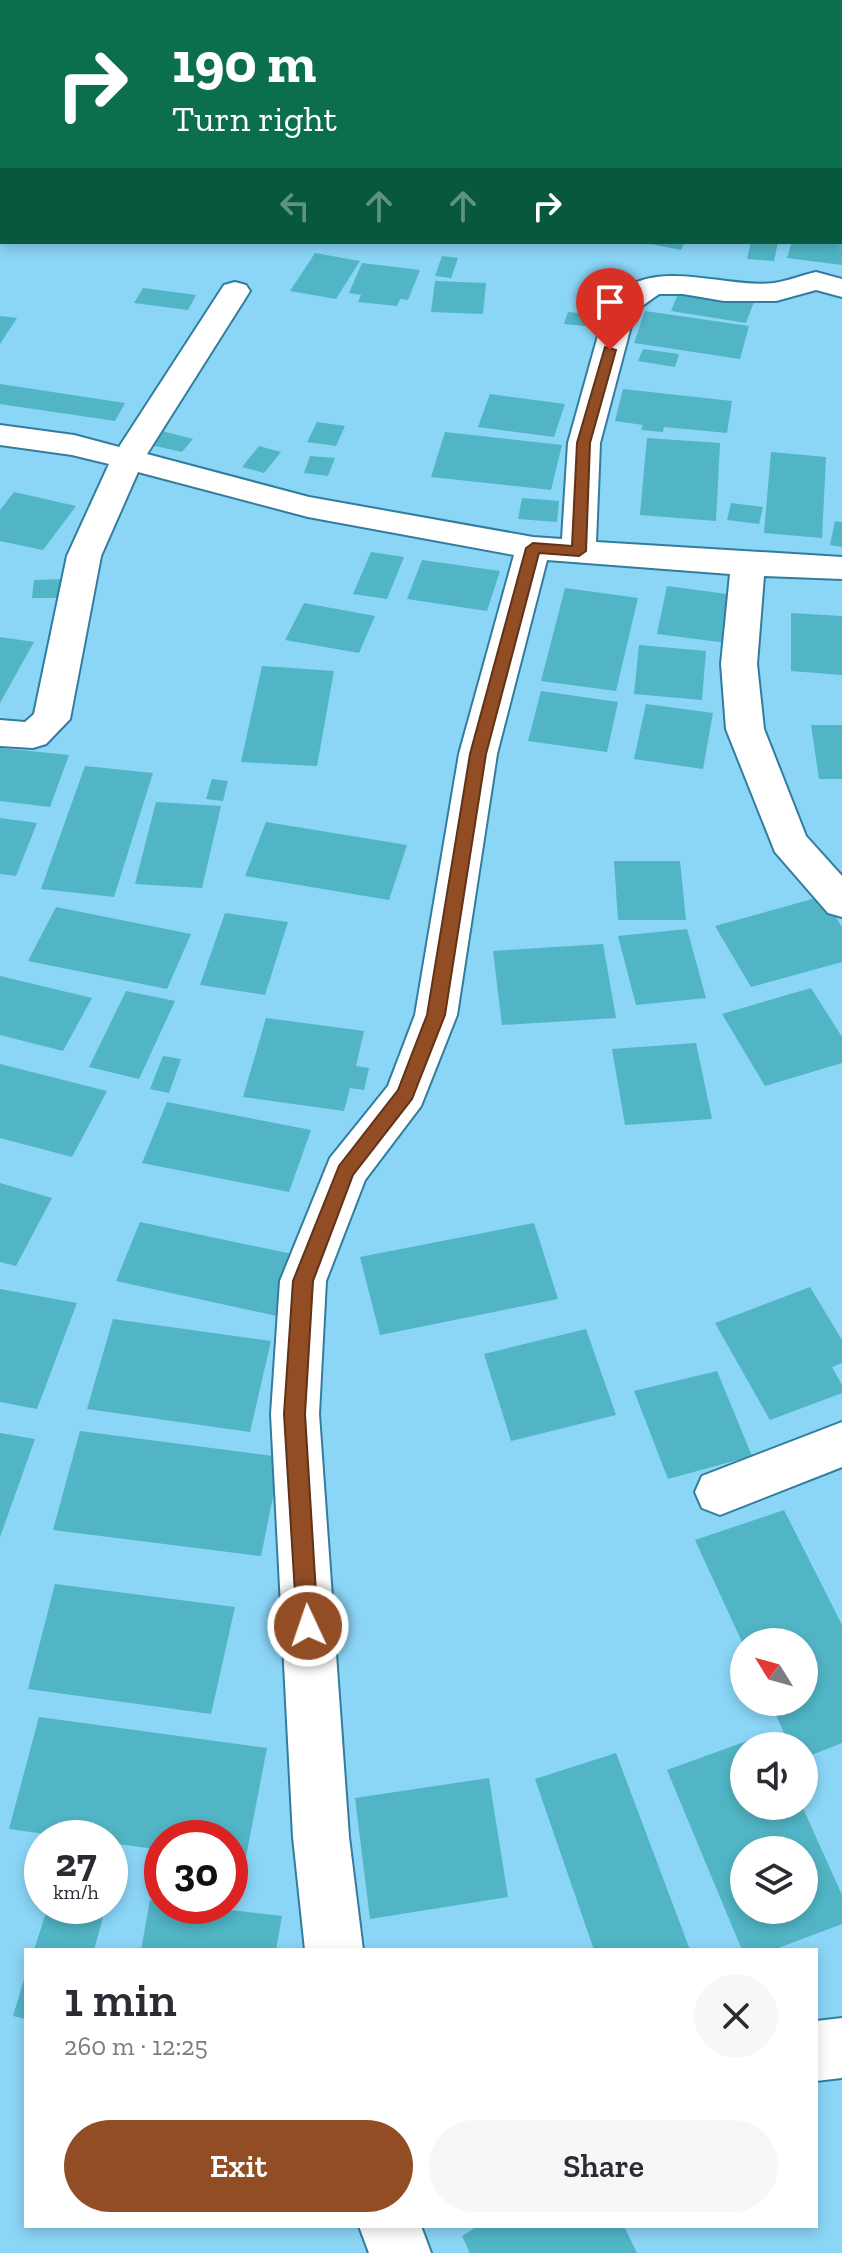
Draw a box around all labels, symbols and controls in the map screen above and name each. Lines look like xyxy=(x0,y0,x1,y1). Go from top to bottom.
text: 190 m xyxy=(172,29,316,96)
icon: right xyxy=(40,32,144,136)
text: Turn right xyxy=(172,97,337,140)
icon: left xyxy=(273,184,317,228)
icon: ahead xyxy=(357,184,401,228)
icon: ahead xyxy=(441,184,485,228)
icon: right xyxy=(525,184,569,228)
pin xyxy=(576,268,644,350)
icon: arrive xyxy=(588,280,632,324)
position arrow xyxy=(266,1584,350,1668)
north arrow xyxy=(730,1628,818,1716)
map controls xyxy=(730,1628,818,1924)
button: sound xyxy=(730,1732,818,1820)
speed limit sign: 30 xyxy=(144,1820,248,1924)
button: layers xyxy=(730,1836,818,1924)
text: 27 xyxy=(55,1838,97,1886)
text: km/h xyxy=(53,1880,99,1904)
text: 1 min xyxy=(64,1971,177,2028)
button: close xyxy=(694,1974,778,2058)
text: 260 m · 12:25 xyxy=(64,2030,208,2062)
button: Exit xyxy=(64,2120,413,2212)
button: Share xyxy=(429,2120,778,2212)

